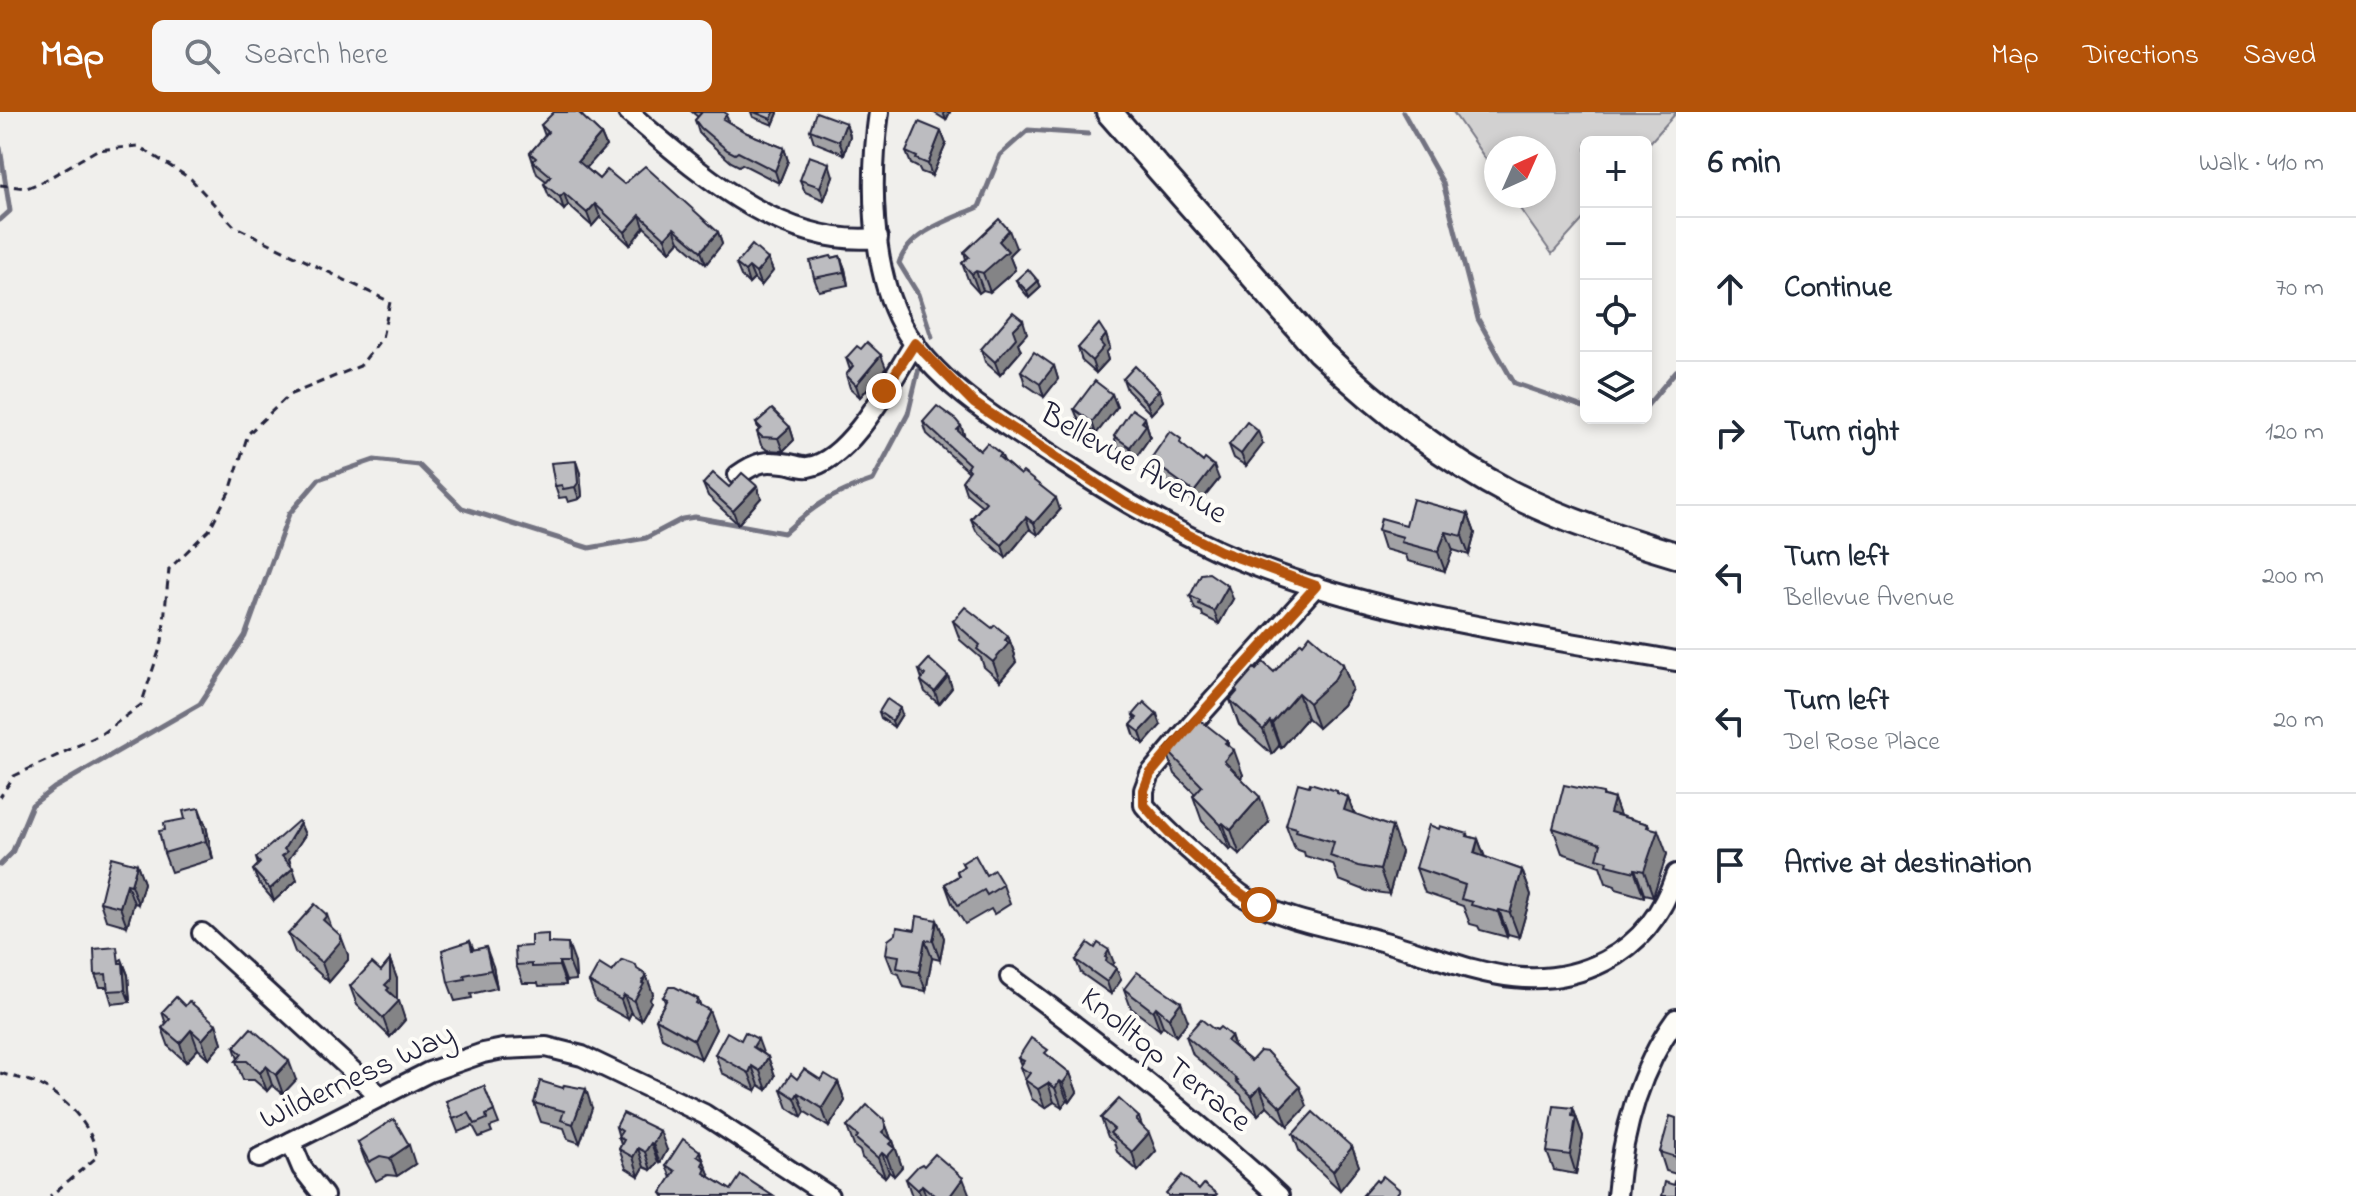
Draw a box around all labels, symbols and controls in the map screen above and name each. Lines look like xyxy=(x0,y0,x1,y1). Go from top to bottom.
search box xyxy=(152,20,712,92)
text: Map xyxy=(40,28,104,84)
icon: search xyxy=(180,34,224,78)
text: Search here xyxy=(244,34,388,78)
text: Map xyxy=(1991,36,2039,77)
text: Directions xyxy=(2083,36,2199,77)
text: Saved xyxy=(2243,36,2316,77)
north arrow xyxy=(1484,136,1556,208)
map controls xyxy=(1580,136,1652,424)
button: + xyxy=(1580,136,1652,208)
text: 6 min xyxy=(1708,139,1781,189)
text: Walk · 410 m xyxy=(2199,145,2324,183)
button: − xyxy=(1580,208,1652,280)
icon: ahead xyxy=(1708,267,1752,311)
text: Continue xyxy=(1784,267,1892,311)
text: 70 m xyxy=(2275,270,2324,308)
button: locate xyxy=(1580,280,1652,352)
button: layers xyxy=(1580,352,1652,424)
route end xyxy=(866,373,902,409)
street label: Bellevue Avenue xyxy=(1030,392,1236,538)
icon: right xyxy=(1708,411,1752,455)
text: Turn right xyxy=(1784,411,1899,455)
text: 120 m xyxy=(2265,414,2324,452)
text: Turn left xyxy=(1784,536,1889,580)
icon: left xyxy=(1708,555,1752,599)
text: 200 m xyxy=(2262,558,2324,596)
text: Bellevue Avenue xyxy=(1784,580,1954,618)
text: Turn left xyxy=(1784,680,1889,724)
icon: left xyxy=(1708,699,1752,743)
text: 20 m xyxy=(2273,702,2324,740)
text: Del Rose Place xyxy=(1784,724,1940,762)
icon: arrive xyxy=(1708,843,1752,887)
text: Arrive at destination xyxy=(1784,843,2032,887)
route start xyxy=(1241,887,1277,923)
street label: Knolltop Terrace xyxy=(1069,977,1261,1145)
street label: Wilderness Way xyxy=(253,1012,463,1144)

